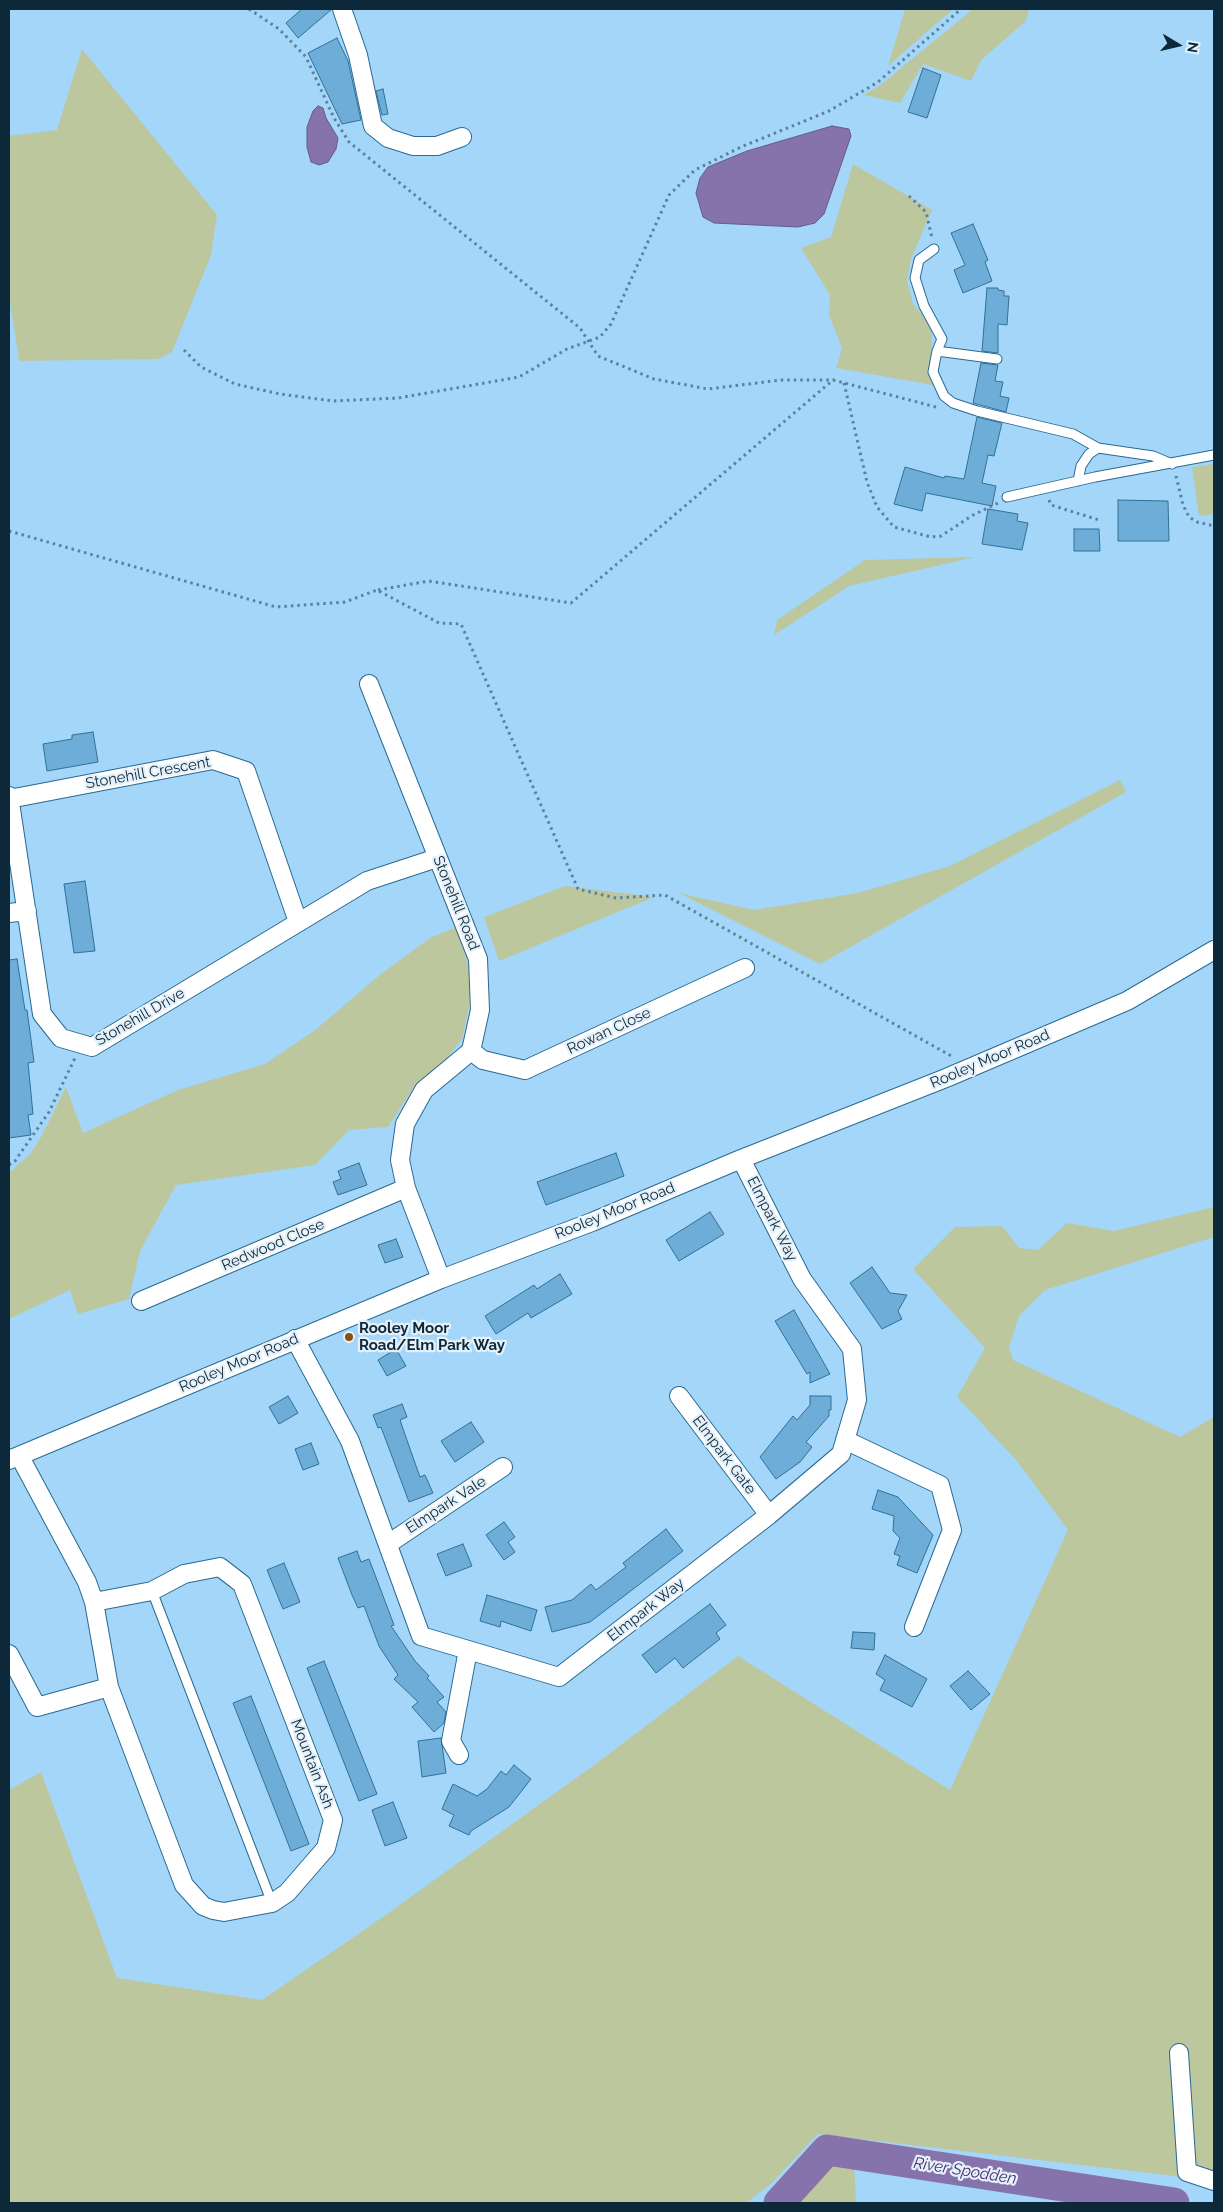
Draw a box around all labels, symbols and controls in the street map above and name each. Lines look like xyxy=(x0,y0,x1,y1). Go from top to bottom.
north arrow xyxy=(1153,20,1203,70)
text: N xyxy=(1184,41,1202,54)
street label: Stonehill Crescent xyxy=(84,753,212,793)
street label: Stonehill Road xyxy=(429,853,483,953)
street label: Stonehill Drive xyxy=(92,984,188,1050)
street label: Rowan Close xyxy=(564,1004,654,1058)
street label: Rooley Moor Road xyxy=(928,1026,1052,1092)
street label: Elmpark Way xyxy=(743,1174,801,1264)
street label: Rooley Moor Road xyxy=(552,1179,678,1243)
street label: Redwood Close xyxy=(219,1215,327,1275)
place label: Rooley Moor Road/Elm Park Way xyxy=(359,1319,505,1354)
street label: Rooley Moor Road xyxy=(177,1330,301,1396)
marker: Rooley Moor Road/Elm Park Way xyxy=(343,1331,355,1343)
street label: Elmpark Gate xyxy=(689,1412,759,1498)
street label: Elmpark Vale xyxy=(403,1472,489,1538)
street label: Elmpark Way xyxy=(604,1574,688,1646)
street label: Mountain Ash xyxy=(287,1717,337,1811)
water label: River Spodden xyxy=(912,2153,1018,2189)

